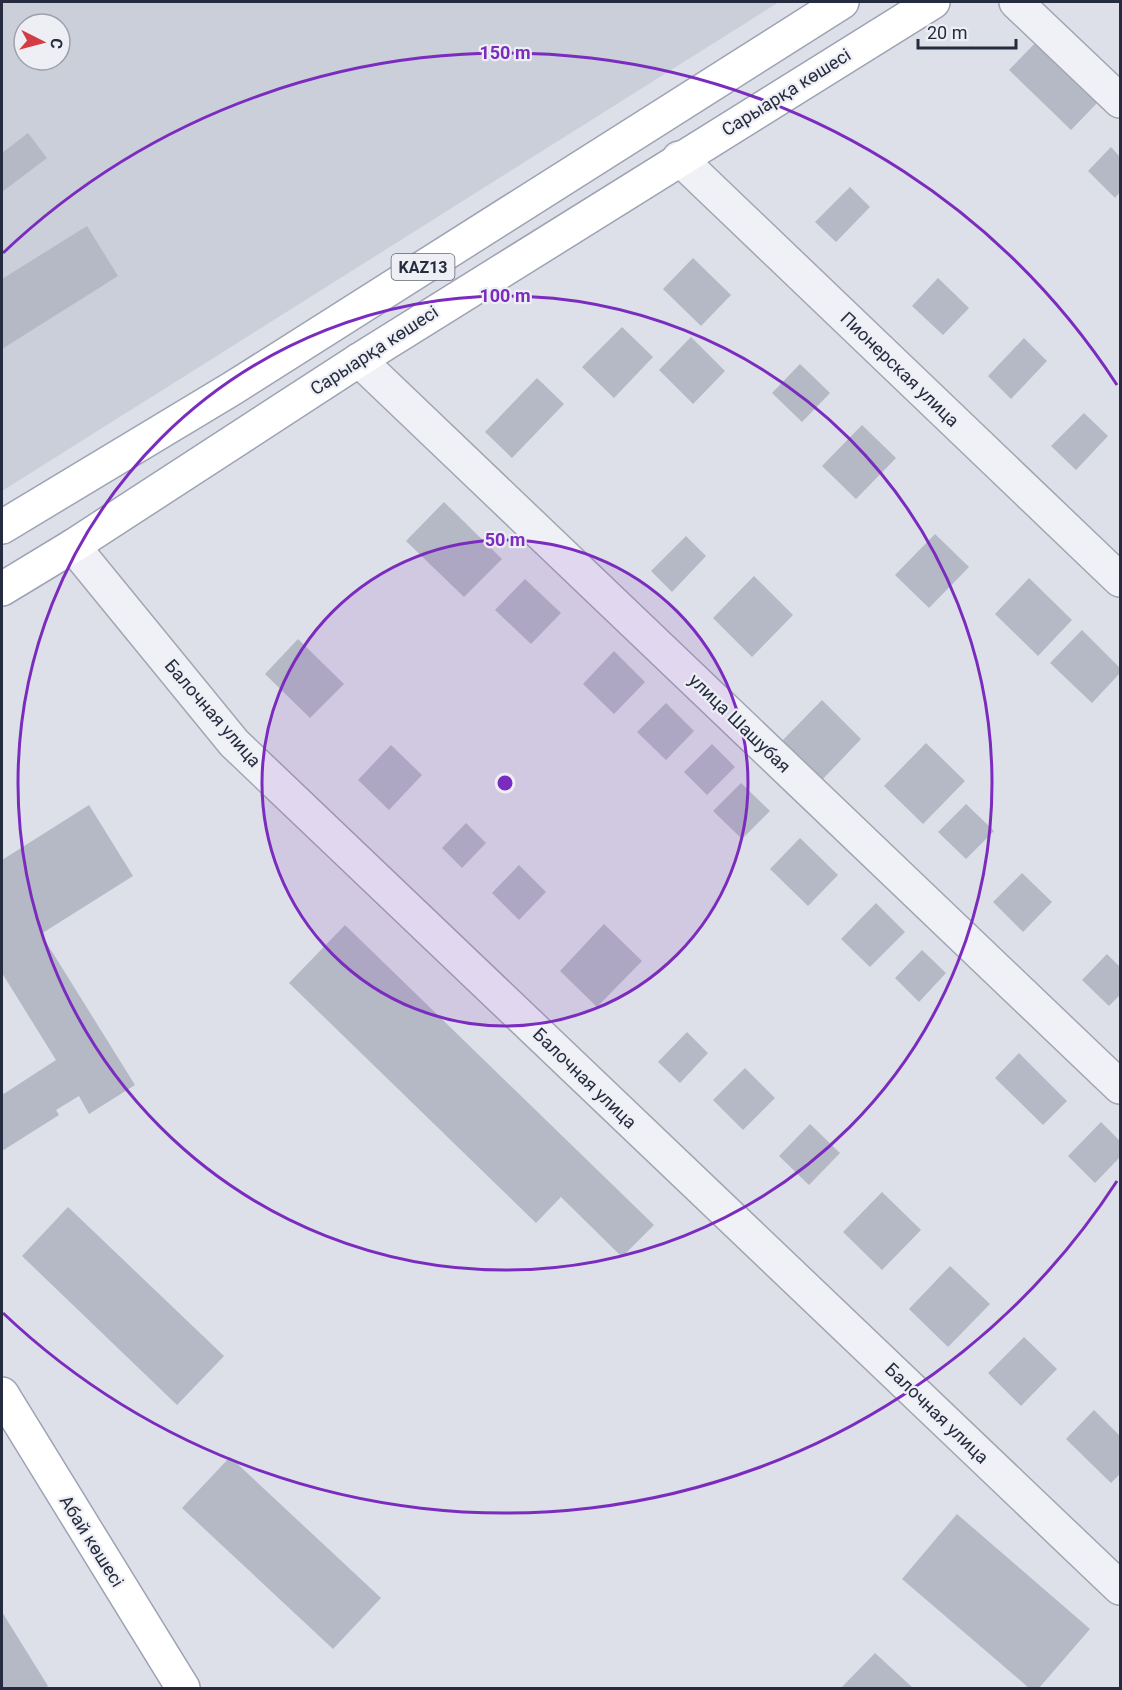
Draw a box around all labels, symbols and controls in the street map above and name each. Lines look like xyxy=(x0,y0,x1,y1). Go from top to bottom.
north arrow xyxy=(12,12,72,72)
scale bar xyxy=(918,12,1016,50)
text: 20 m xyxy=(927,22,967,43)
text: С xyxy=(46,37,66,50)
text: 150 m xyxy=(479,42,531,63)
street label: Сарыарқа көшесі xyxy=(718,44,854,140)
road number: KAZ13 xyxy=(392,254,454,280)
text: 100 m xyxy=(479,285,531,306)
street label: Сарыарқа көшесі xyxy=(306,301,442,399)
street label: Пионерская улица xyxy=(837,307,963,431)
text: 50 m xyxy=(485,529,525,550)
street label: Балочная улица xyxy=(161,655,265,771)
street label: улица Шашубая xyxy=(685,669,795,777)
centre of rings xyxy=(495,773,515,793)
street label: Балочная улица xyxy=(529,1023,641,1133)
street label: Балочная улица xyxy=(881,1358,993,1468)
street label: Абай көшесі xyxy=(56,1491,128,1591)

